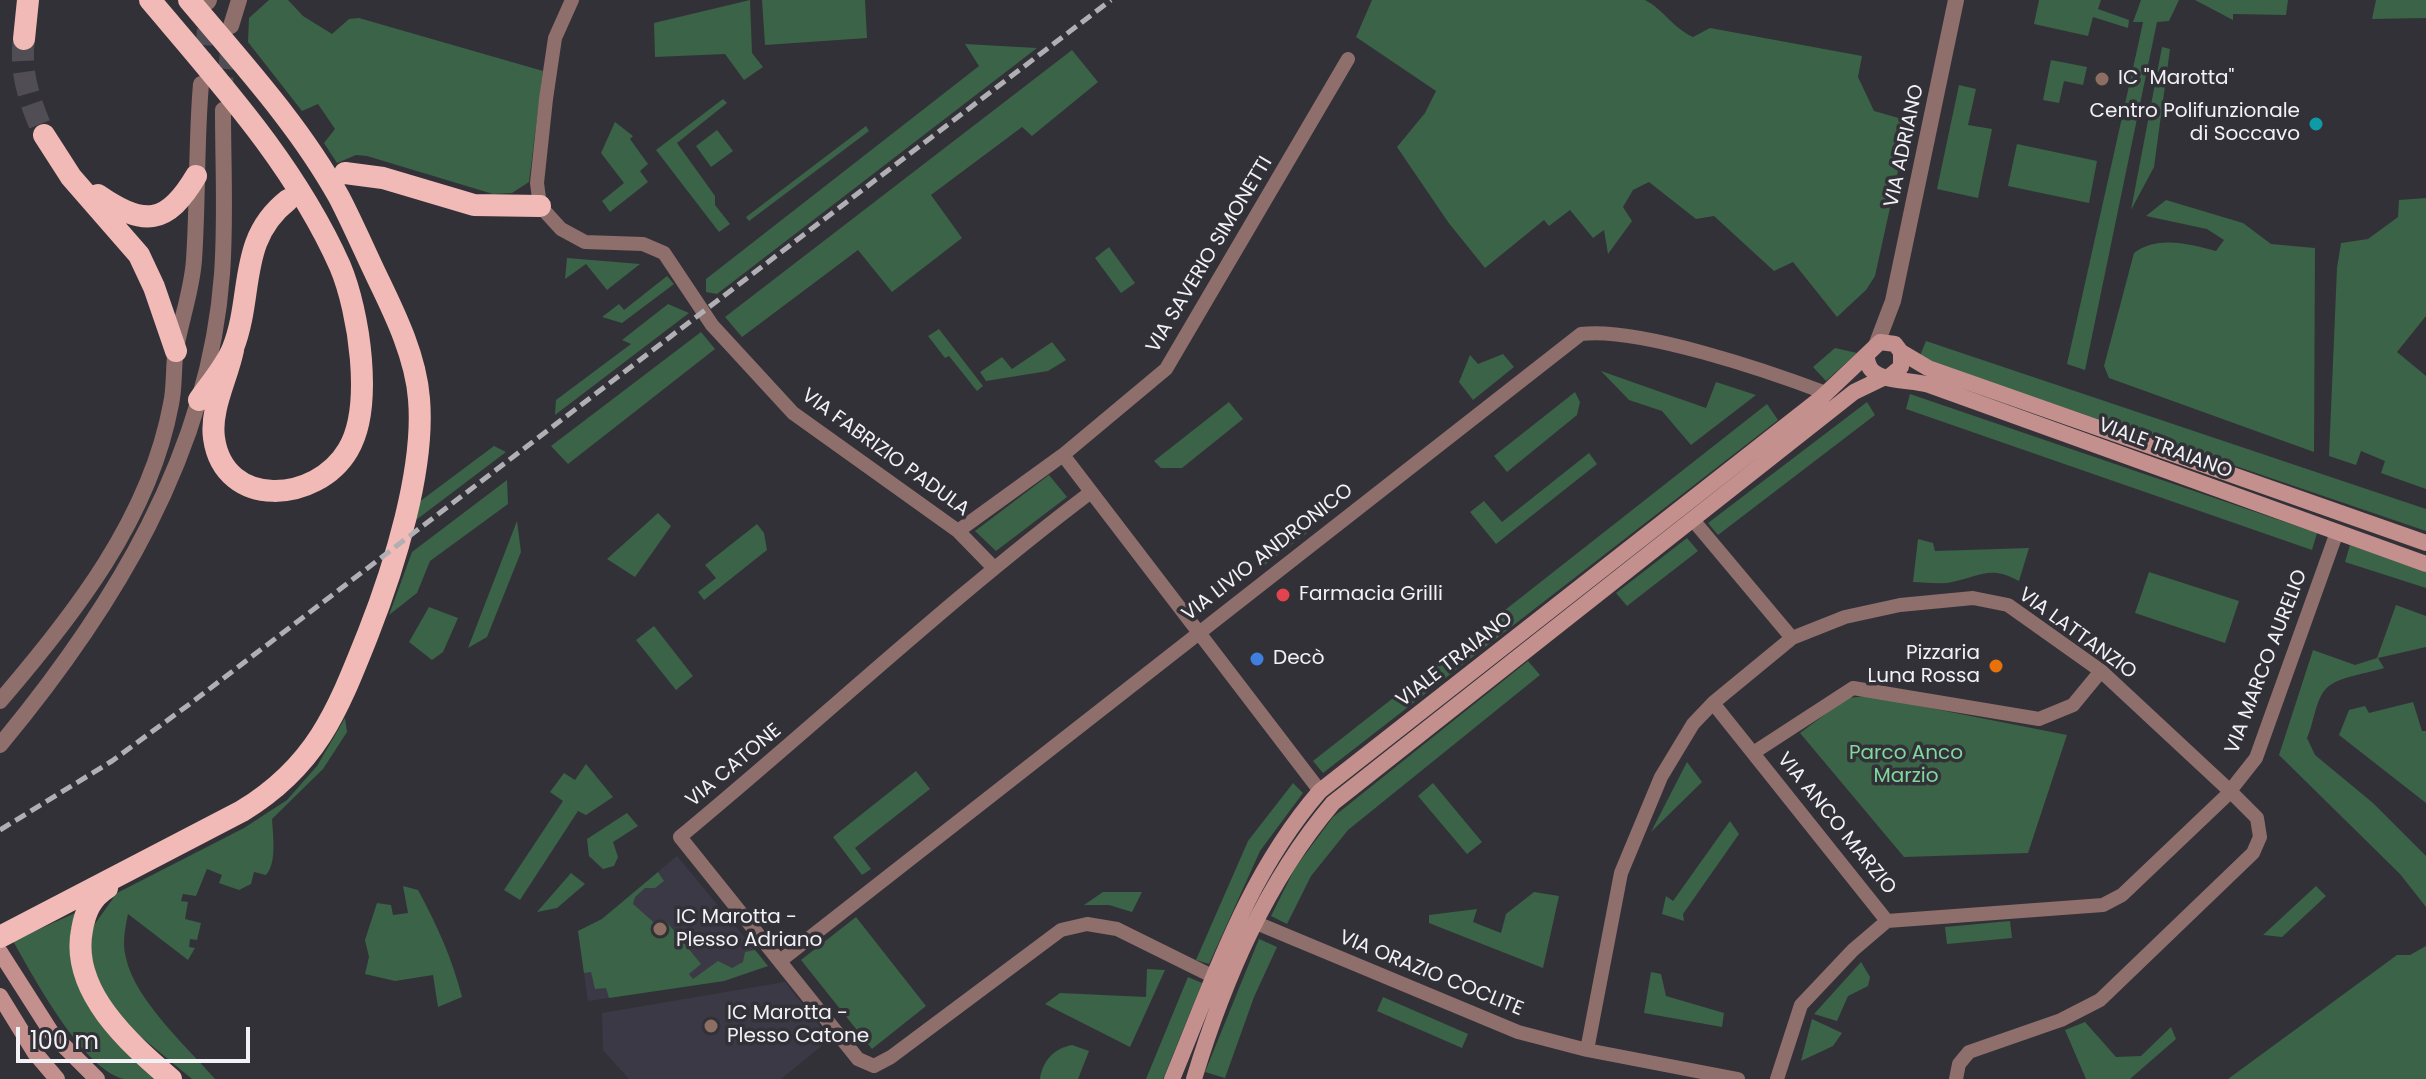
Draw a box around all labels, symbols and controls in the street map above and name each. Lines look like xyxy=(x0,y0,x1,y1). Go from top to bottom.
place label: IC "Marotta" xyxy=(2118,67,2234,91)
marker: IC "Marotta" xyxy=(2093,70,2111,88)
street label: VIA ADRIANO xyxy=(1880,82,1930,210)
place label: Centro Polifunzionale di Soccavo xyxy=(2090,100,2300,147)
marker: Centro Polifunzionale di Soccavo xyxy=(2307,115,2325,133)
street label: VIA SAVERIO SIMONETTI xyxy=(1142,152,1278,358)
street label: VIA FABRIZIO PADULA xyxy=(796,384,974,522)
street label: VIALE TRAIANO xyxy=(2095,414,2235,484)
street label: VIA LIVIO ANDRONICO xyxy=(1178,479,1358,627)
street label: VIA MARCO AURELIO xyxy=(2221,567,2313,757)
place label: Farmacia Grilli xyxy=(1299,583,1443,607)
street label: VIA LATTANZIO xyxy=(2013,583,2141,685)
marker: Farmacia Grilli xyxy=(1274,586,1292,604)
street label: VIALE TRAIANO xyxy=(1392,607,1518,713)
place label: Pizzaria Luna Rossa xyxy=(1868,642,1980,689)
place label: Decò xyxy=(1273,647,1324,671)
marker: Decò xyxy=(1248,650,1266,668)
marker: Pizzaria Luna Rossa xyxy=(1987,657,2005,675)
street label: VIA CATONE xyxy=(681,719,787,813)
park label: Parco Anco Marzio xyxy=(1849,742,1963,789)
street label: VIA ANCO MARZIO xyxy=(1771,748,1901,900)
place label: IC Marotta - Plesso Adriano xyxy=(676,906,822,953)
marker: IC Marotta - Plesso Adriano xyxy=(651,920,669,938)
street label: VIA ORAZIO COCLITE xyxy=(1335,926,1527,1022)
place label: IC Marotta - Plesso Catone xyxy=(727,1002,869,1049)
scale bar xyxy=(20,1011,254,1061)
marker: IC Marotta - Plesso Catone xyxy=(702,1017,720,1035)
text: 100 m xyxy=(30,1024,99,1057)

